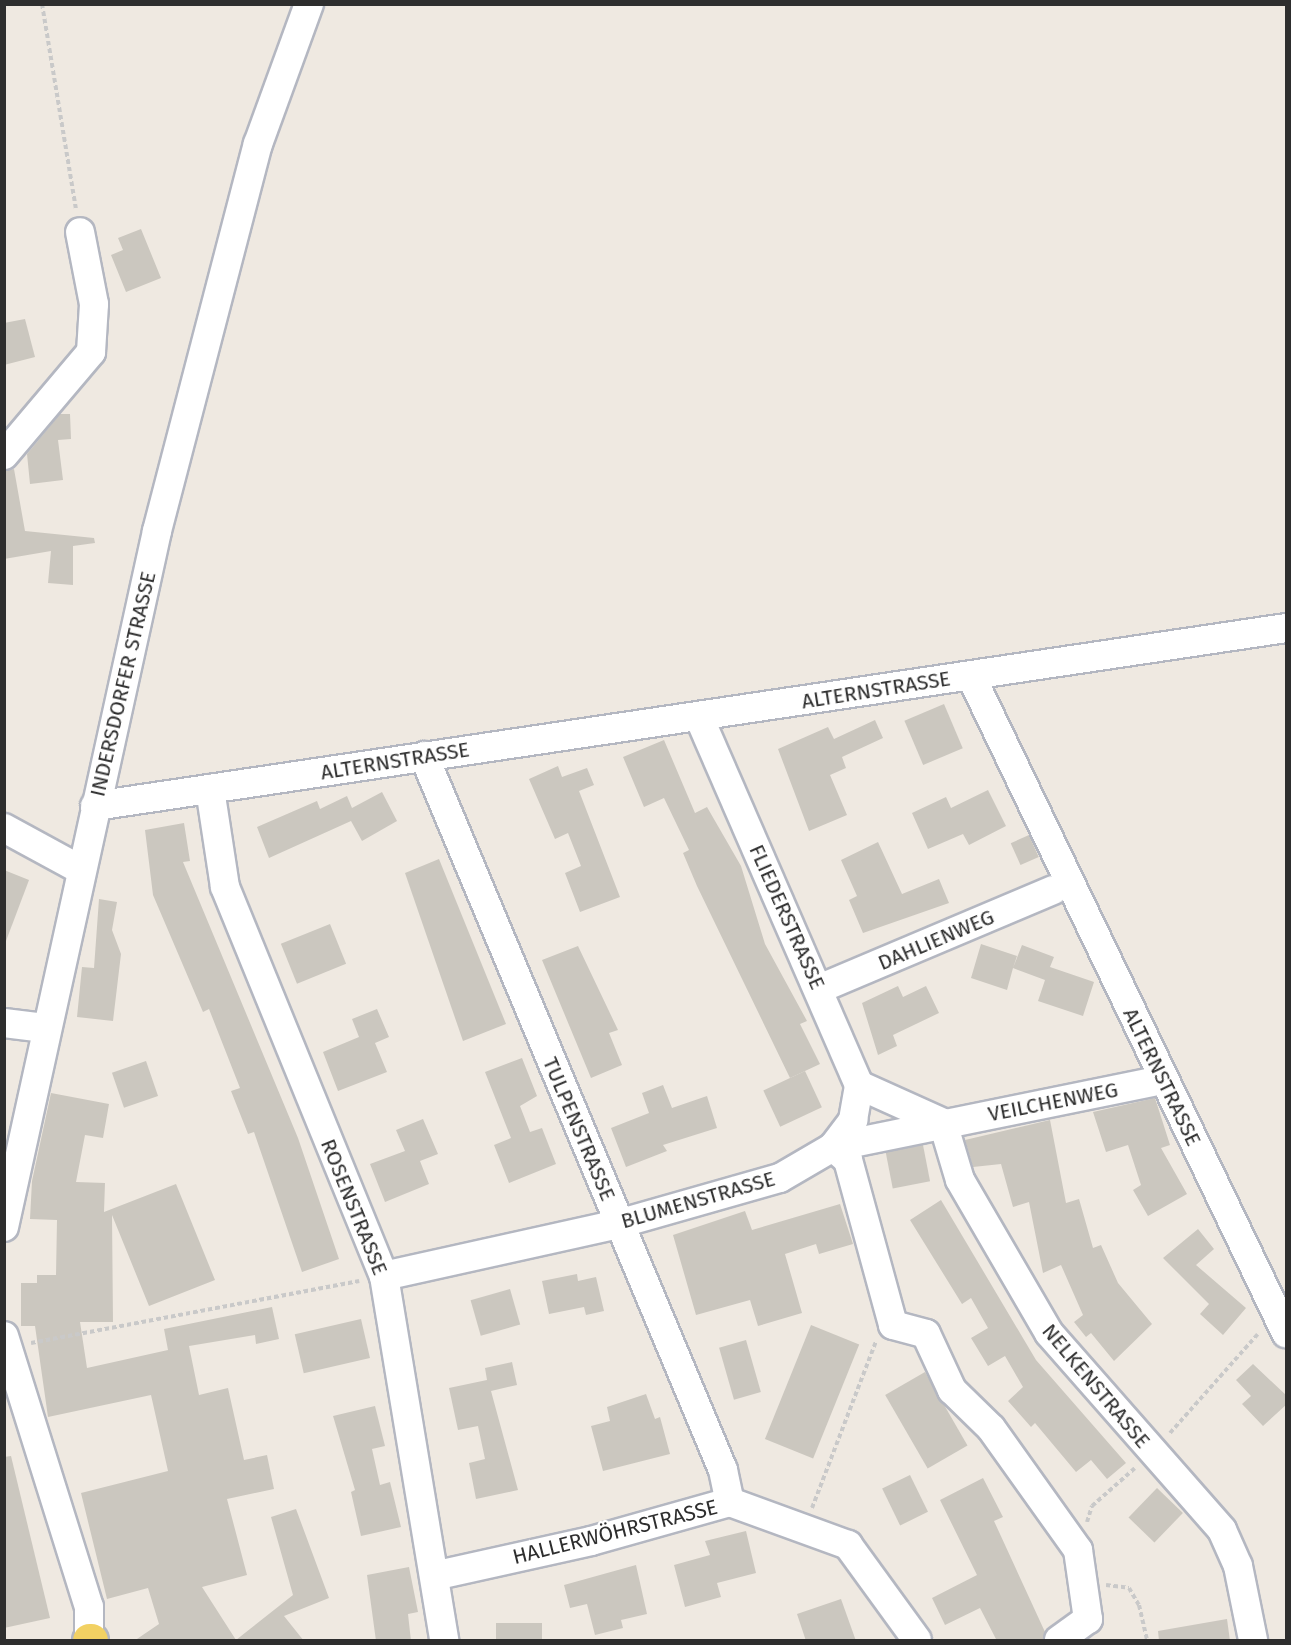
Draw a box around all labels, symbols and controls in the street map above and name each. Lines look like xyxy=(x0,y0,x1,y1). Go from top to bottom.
street label: INDERSDORFER STRASSE xyxy=(85,569,161,799)
street label: ALTERNSTRASSE xyxy=(800,666,952,714)
street label: ALTERNSTRASSE xyxy=(319,737,471,785)
street label: FLIEDERSTRASSE xyxy=(744,841,830,993)
street label: DAHLIENWEG xyxy=(874,904,998,976)
street label: ALTERNSTRASSE xyxy=(1118,1004,1206,1150)
street label: TULPENSTRASSE xyxy=(537,1053,621,1205)
street label: VEILCHENWEG xyxy=(986,1077,1120,1127)
street label: ROSENSTRASSE xyxy=(315,1135,393,1279)
street label: BLUMENSTRASSE xyxy=(618,1166,778,1234)
street label: NELKENSTRASSE xyxy=(1037,1319,1155,1453)
street label: HALLERWÖHRSTRASSE xyxy=(510,1494,720,1570)

